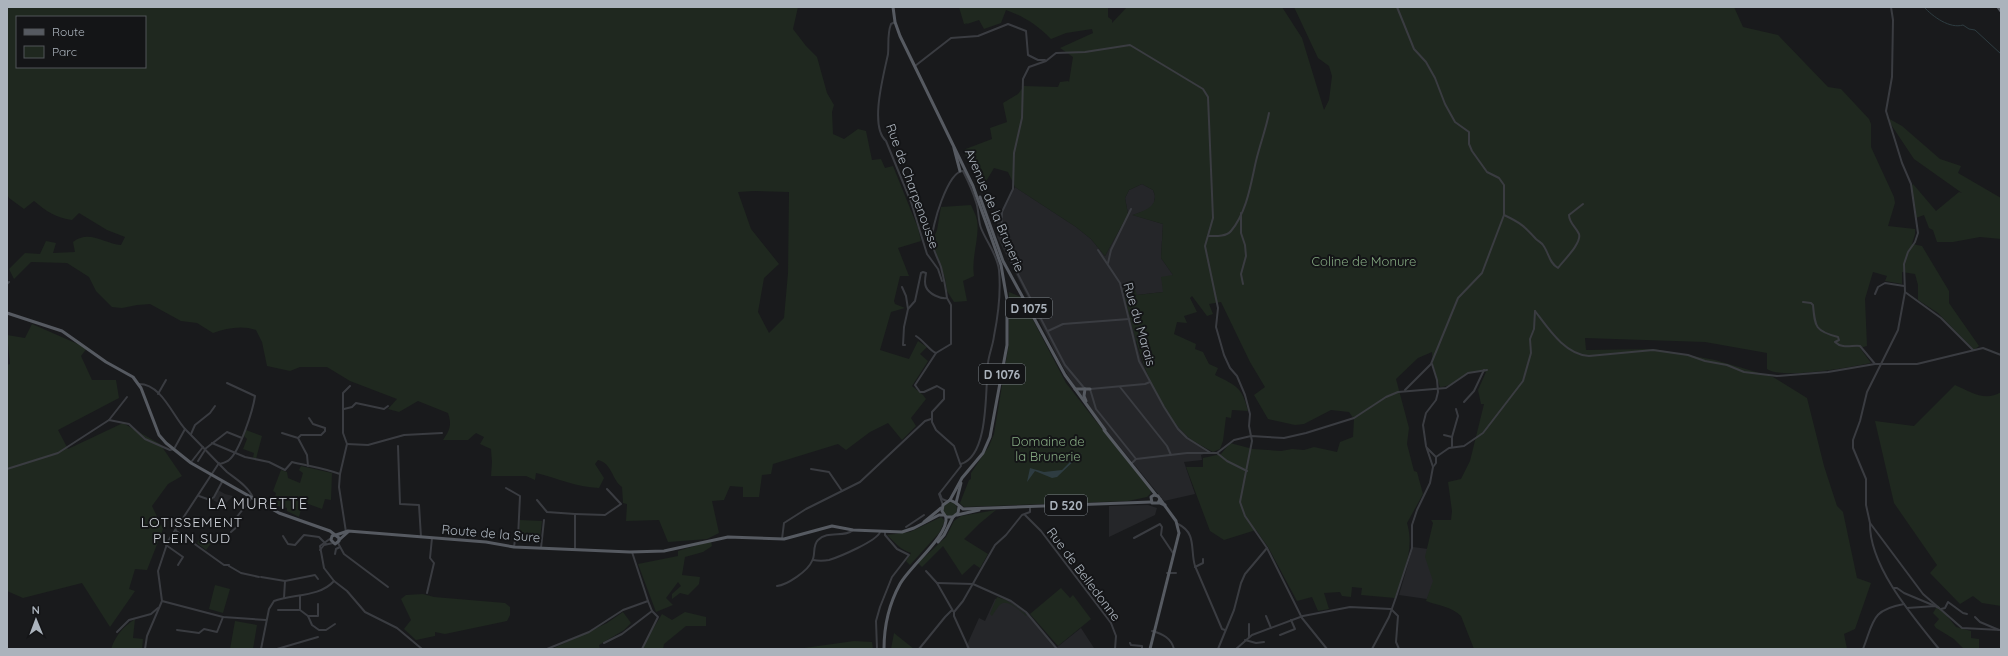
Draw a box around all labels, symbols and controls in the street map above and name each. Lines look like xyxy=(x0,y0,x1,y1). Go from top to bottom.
legend xyxy=(16,16,146,68)
text: Route xyxy=(52,24,85,39)
text: Parc xyxy=(52,44,77,59)
street label: Rue de Charpenousse xyxy=(883,121,943,251)
street label: Avenue de la Brunerie xyxy=(962,146,1028,274)
park label: Coline de Monure xyxy=(1312,253,1416,269)
street label: Rue du Marais xyxy=(1120,280,1160,368)
road number: D 1075 xyxy=(1006,298,1052,318)
road number: D 1076 xyxy=(979,364,1025,384)
park label: Domaine de la Brunerie xyxy=(1011,433,1085,464)
district label: LA MURETTE xyxy=(208,494,308,513)
road number: D 520 xyxy=(1045,495,1087,515)
district label: LOTISSEMENT PLEIN SUD xyxy=(141,513,243,547)
street label: Route de la Sure xyxy=(441,521,541,545)
street label: Rue de Belledonne xyxy=(1044,524,1124,624)
north arrow xyxy=(16,600,56,640)
text: N xyxy=(32,603,40,617)

